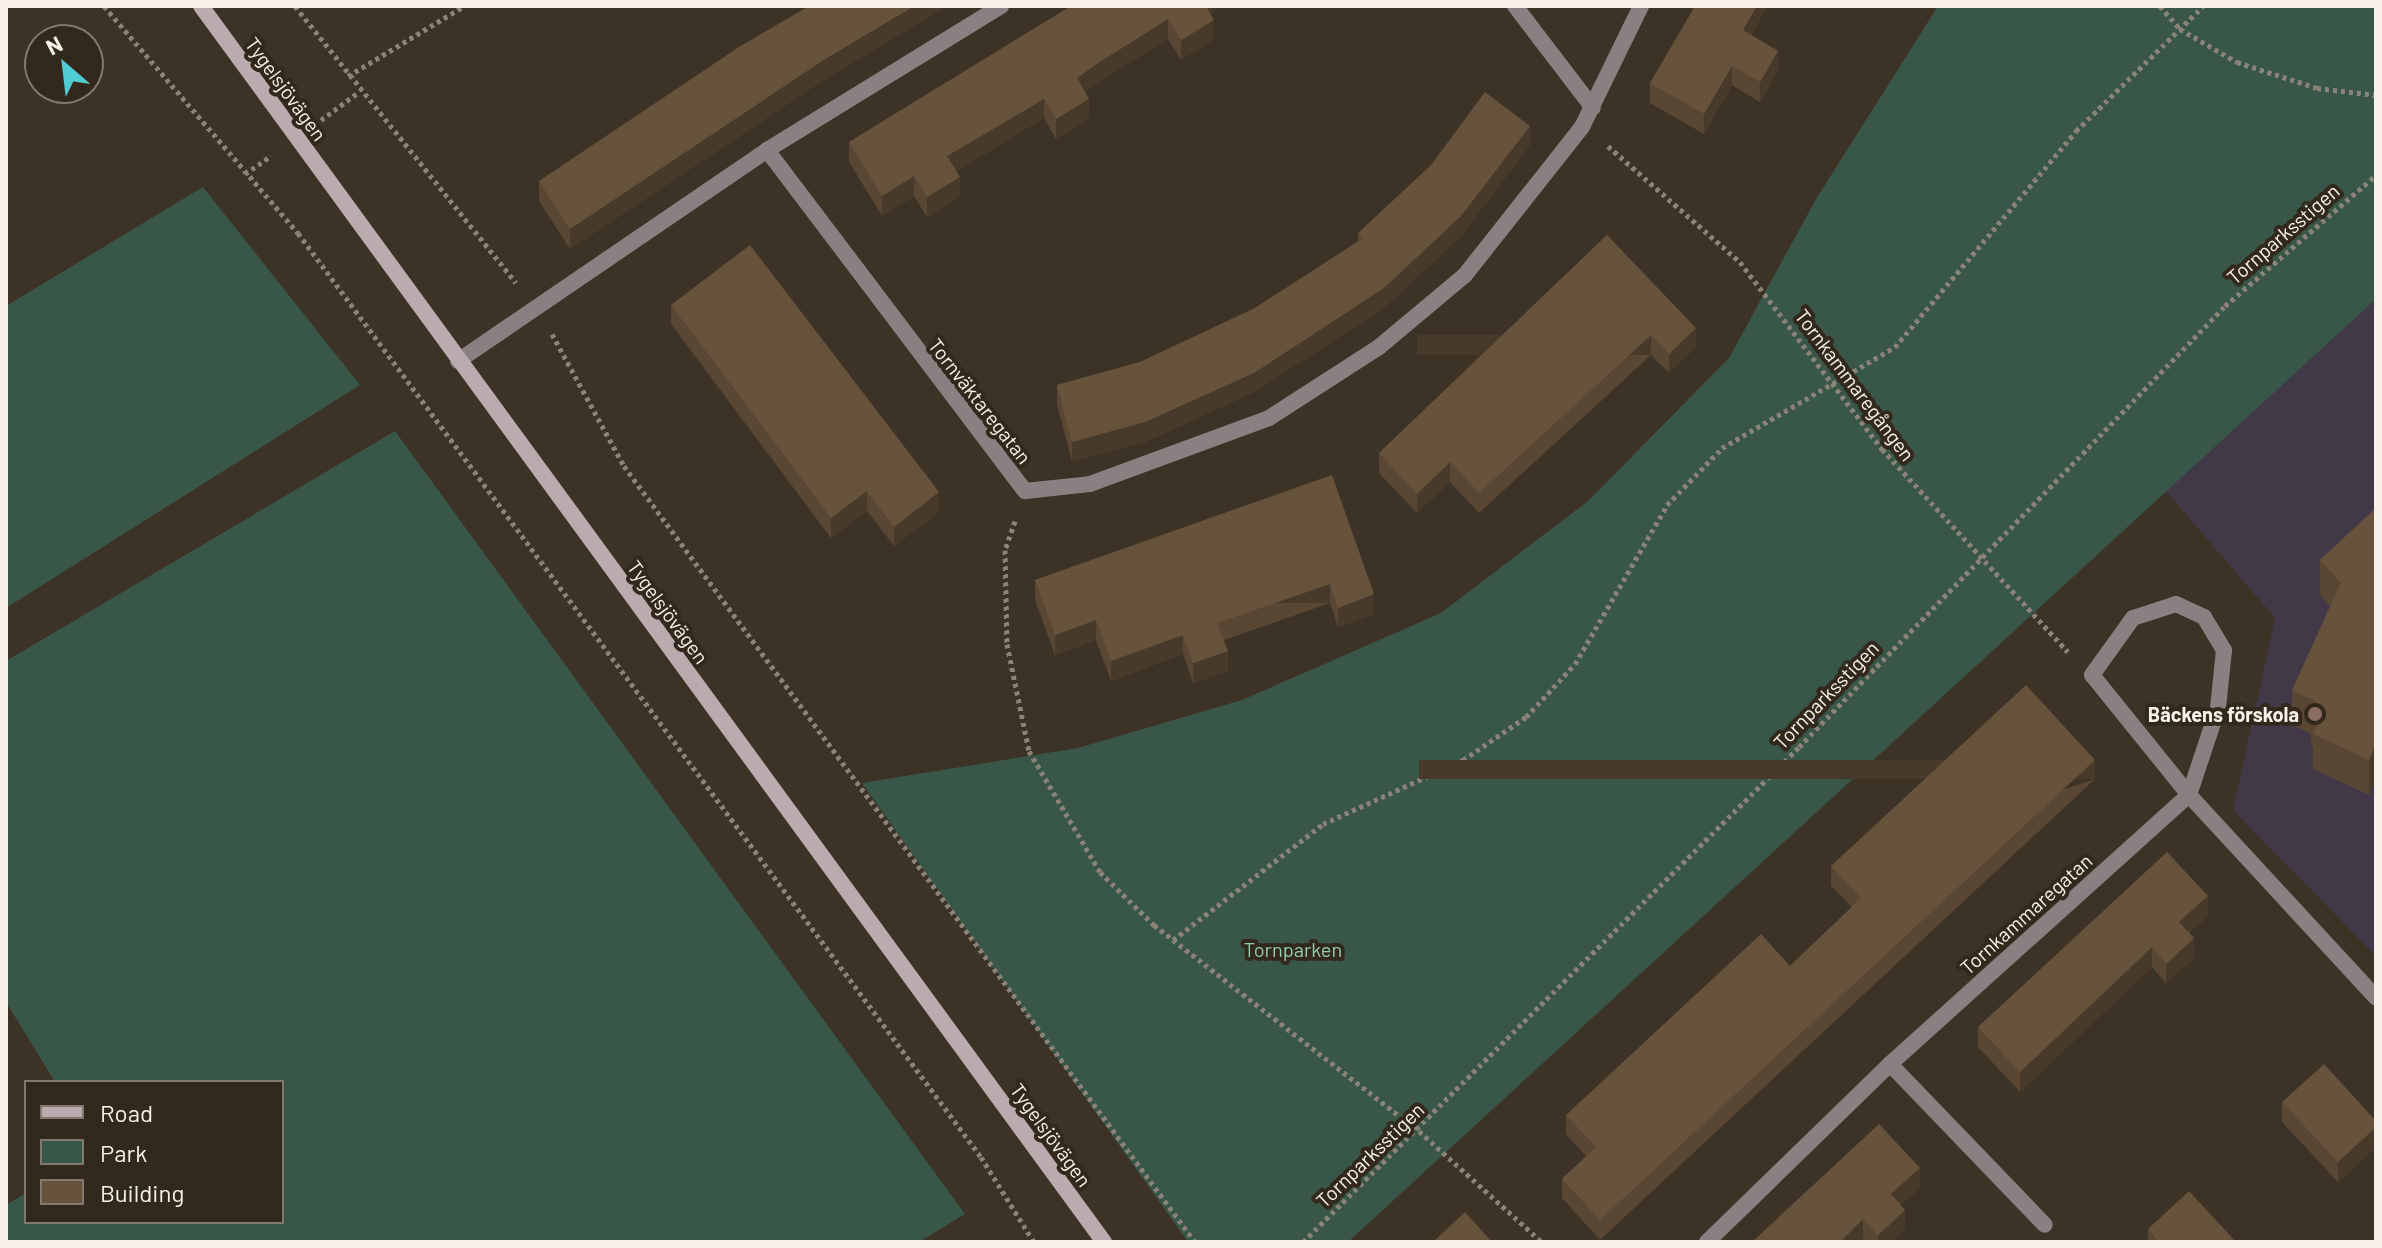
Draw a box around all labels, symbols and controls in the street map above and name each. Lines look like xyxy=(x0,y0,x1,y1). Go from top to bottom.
north arrow xyxy=(24,24,104,104)
text: N xyxy=(41,30,66,59)
street label: Tygelsjövägen xyxy=(240,33,332,145)
street label: Tornparksstigen xyxy=(2222,179,2344,289)
street label: Tornkammaregången xyxy=(1790,304,1920,466)
street label: Tornväktaregatan xyxy=(924,333,1036,469)
street label: Tygelsjövägen xyxy=(622,556,714,668)
street label: Tornparksstigen xyxy=(1768,636,1884,754)
place label: Bäckens förskola xyxy=(2148,702,2299,726)
marker: Bäckens förskola xyxy=(2306,705,2324,723)
street label: Tornkammaregatan xyxy=(1955,848,2097,980)
park label: Tornparken xyxy=(1244,937,1342,961)
street label: Tygelsjövägen xyxy=(1005,1079,1097,1191)
legend xyxy=(24,1080,284,1224)
street label: Tornparksstigen xyxy=(1311,1097,1429,1213)
text: Road xyxy=(100,1098,153,1127)
text: Park xyxy=(100,1138,147,1167)
text: Building xyxy=(100,1178,184,1207)

